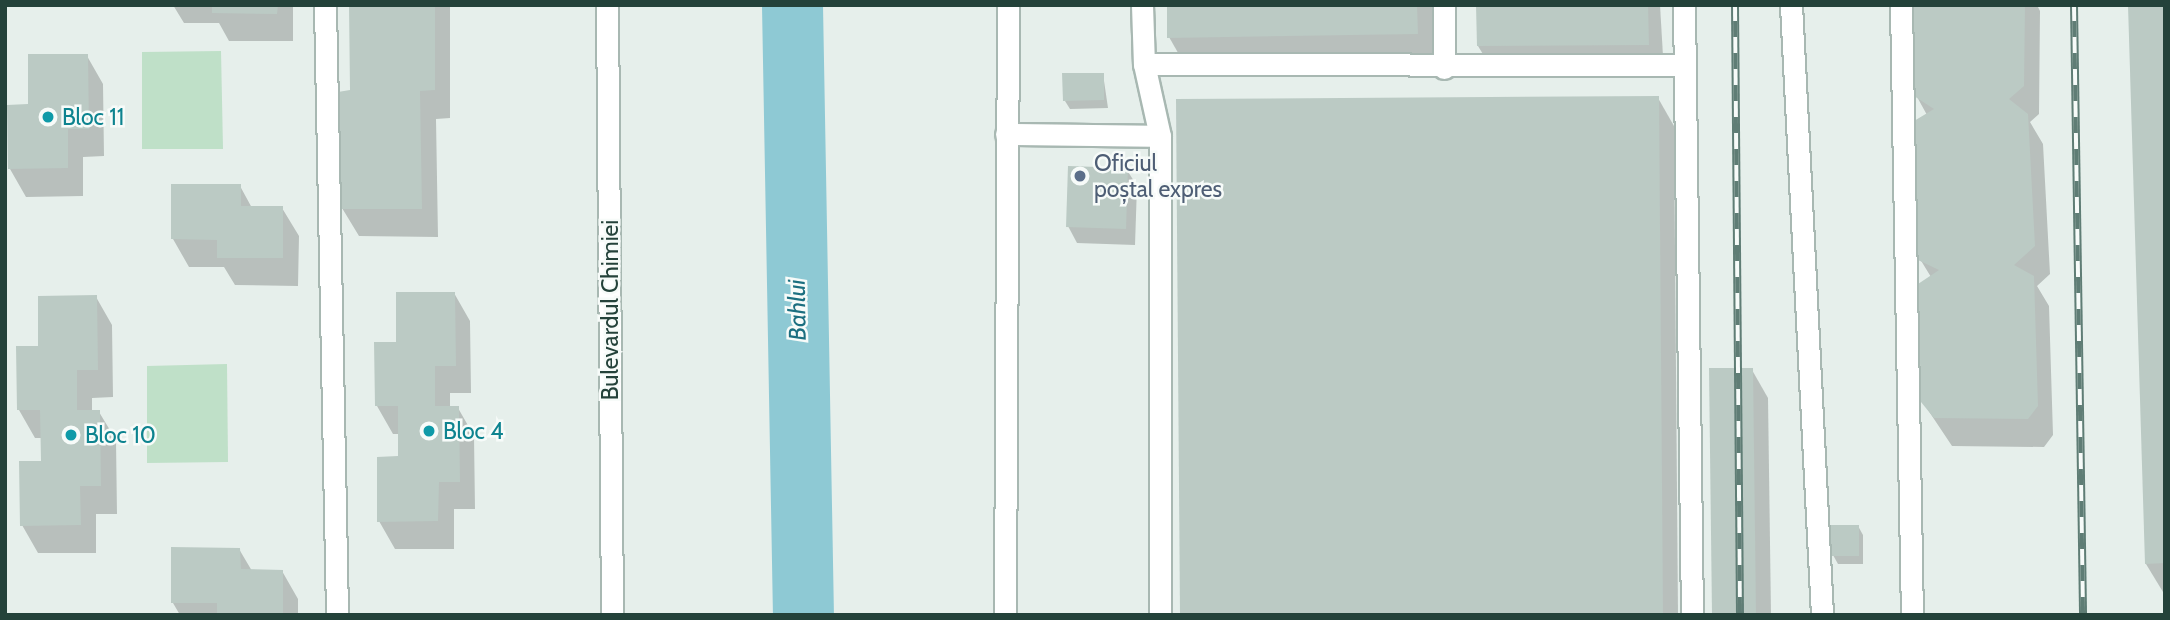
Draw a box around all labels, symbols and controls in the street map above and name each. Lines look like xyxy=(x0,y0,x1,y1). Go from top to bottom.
place label: Bloc 11 xyxy=(62,103,124,131)
marker: Bloc 11 xyxy=(40,109,56,125)
place label: Oficiul poștal expres xyxy=(1094,149,1222,203)
marker: Oficiul poștal expres xyxy=(1072,168,1088,184)
street label: Bulevardul Chimiei xyxy=(596,220,624,400)
water label: Bahlui xyxy=(782,279,812,341)
place label: Bloc 4 xyxy=(443,417,503,445)
place label: Bloc 10 xyxy=(85,421,156,449)
marker: Bloc 4 xyxy=(421,423,437,439)
marker: Bloc 10 xyxy=(63,427,79,443)

